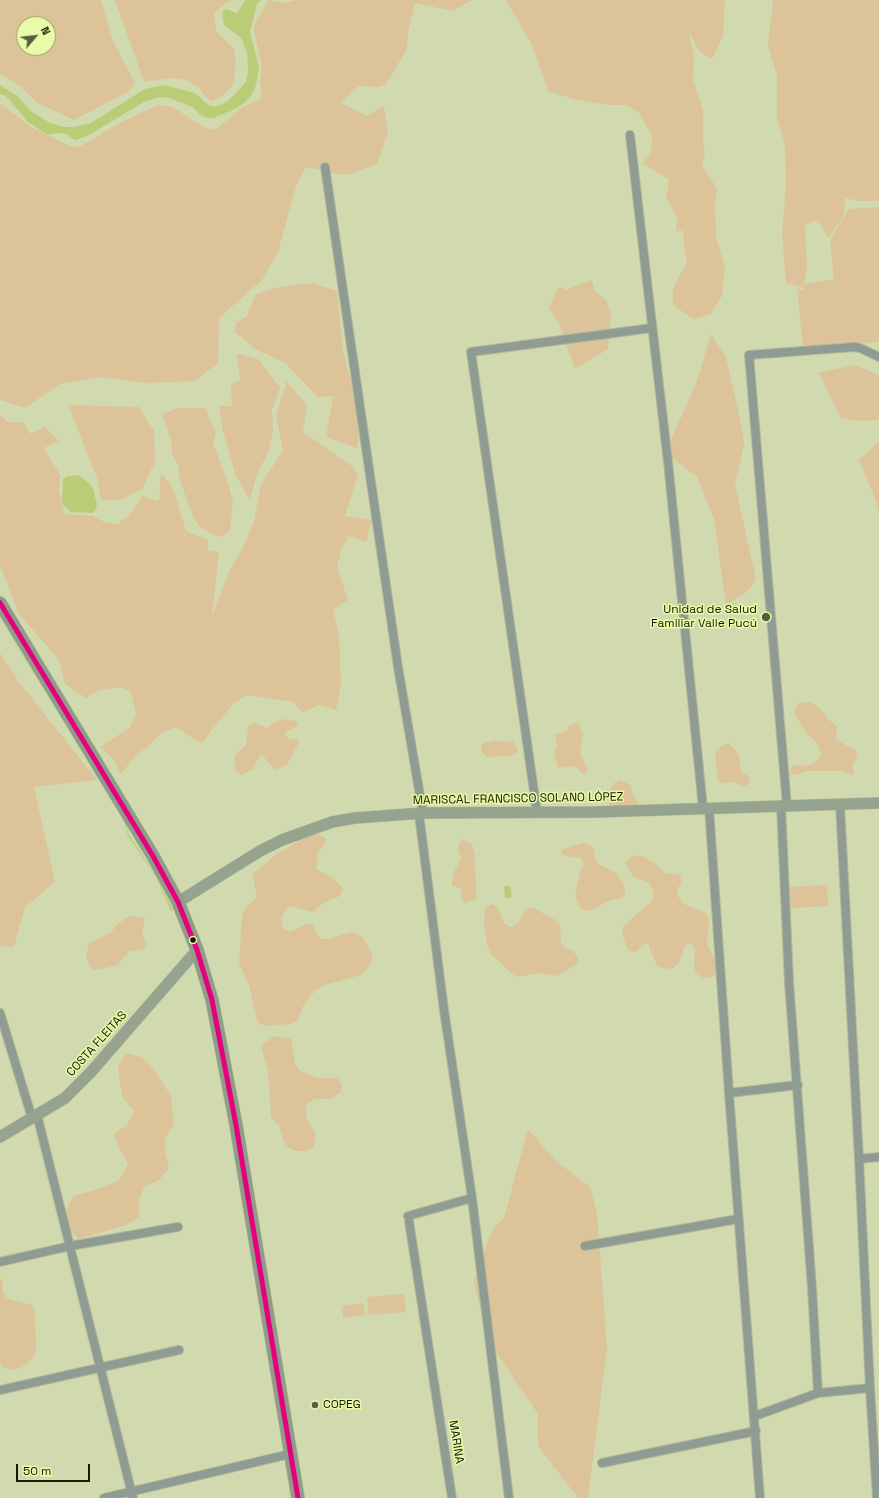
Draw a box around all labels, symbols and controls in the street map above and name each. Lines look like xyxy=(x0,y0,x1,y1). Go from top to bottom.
north arrow xyxy=(16,16,56,56)
text: N xyxy=(38,24,54,37)
place label: Unidad de Salud Familiar Valle Pucú xyxy=(651,603,757,631)
marker: Unidad de Salud Familiar Valle Pucú xyxy=(760,611,772,623)
street label: MARISCAL FRANCISCO SOLANO LÓPEZ xyxy=(412,790,624,808)
unlabelled marker xyxy=(188,935,198,945)
street label: COSTA FLEITAS xyxy=(64,1008,130,1080)
place label: COPEG xyxy=(323,1398,361,1412)
marker: COPEG xyxy=(310,1400,320,1410)
street label: MARINA xyxy=(445,1419,467,1465)
scale bar xyxy=(18,1456,92,1482)
text: 50 m xyxy=(23,1463,51,1479)

